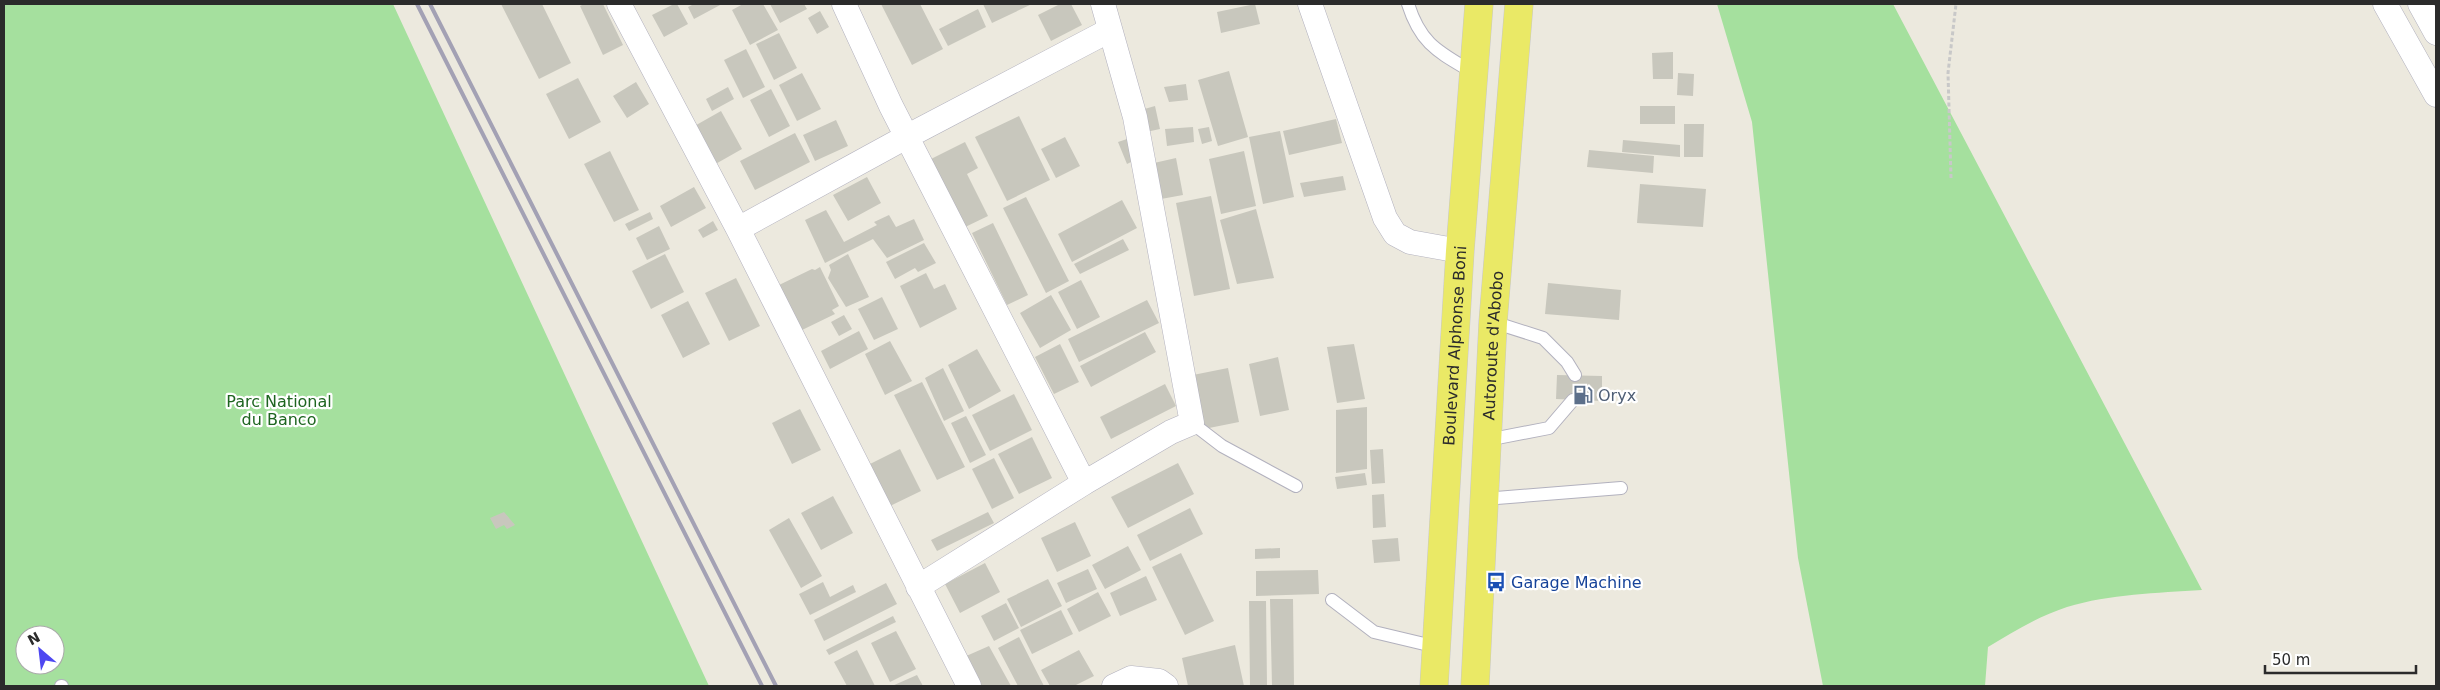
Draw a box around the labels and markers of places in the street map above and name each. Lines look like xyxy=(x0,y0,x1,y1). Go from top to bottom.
fuel station icon: Oryx xyxy=(1572,384,1594,406)
place label: Oryx xyxy=(1598,386,1636,405)
bus stop icon: Garage Machine xyxy=(1485,571,1507,593)
place label: Garage Machine xyxy=(1511,573,1642,592)

